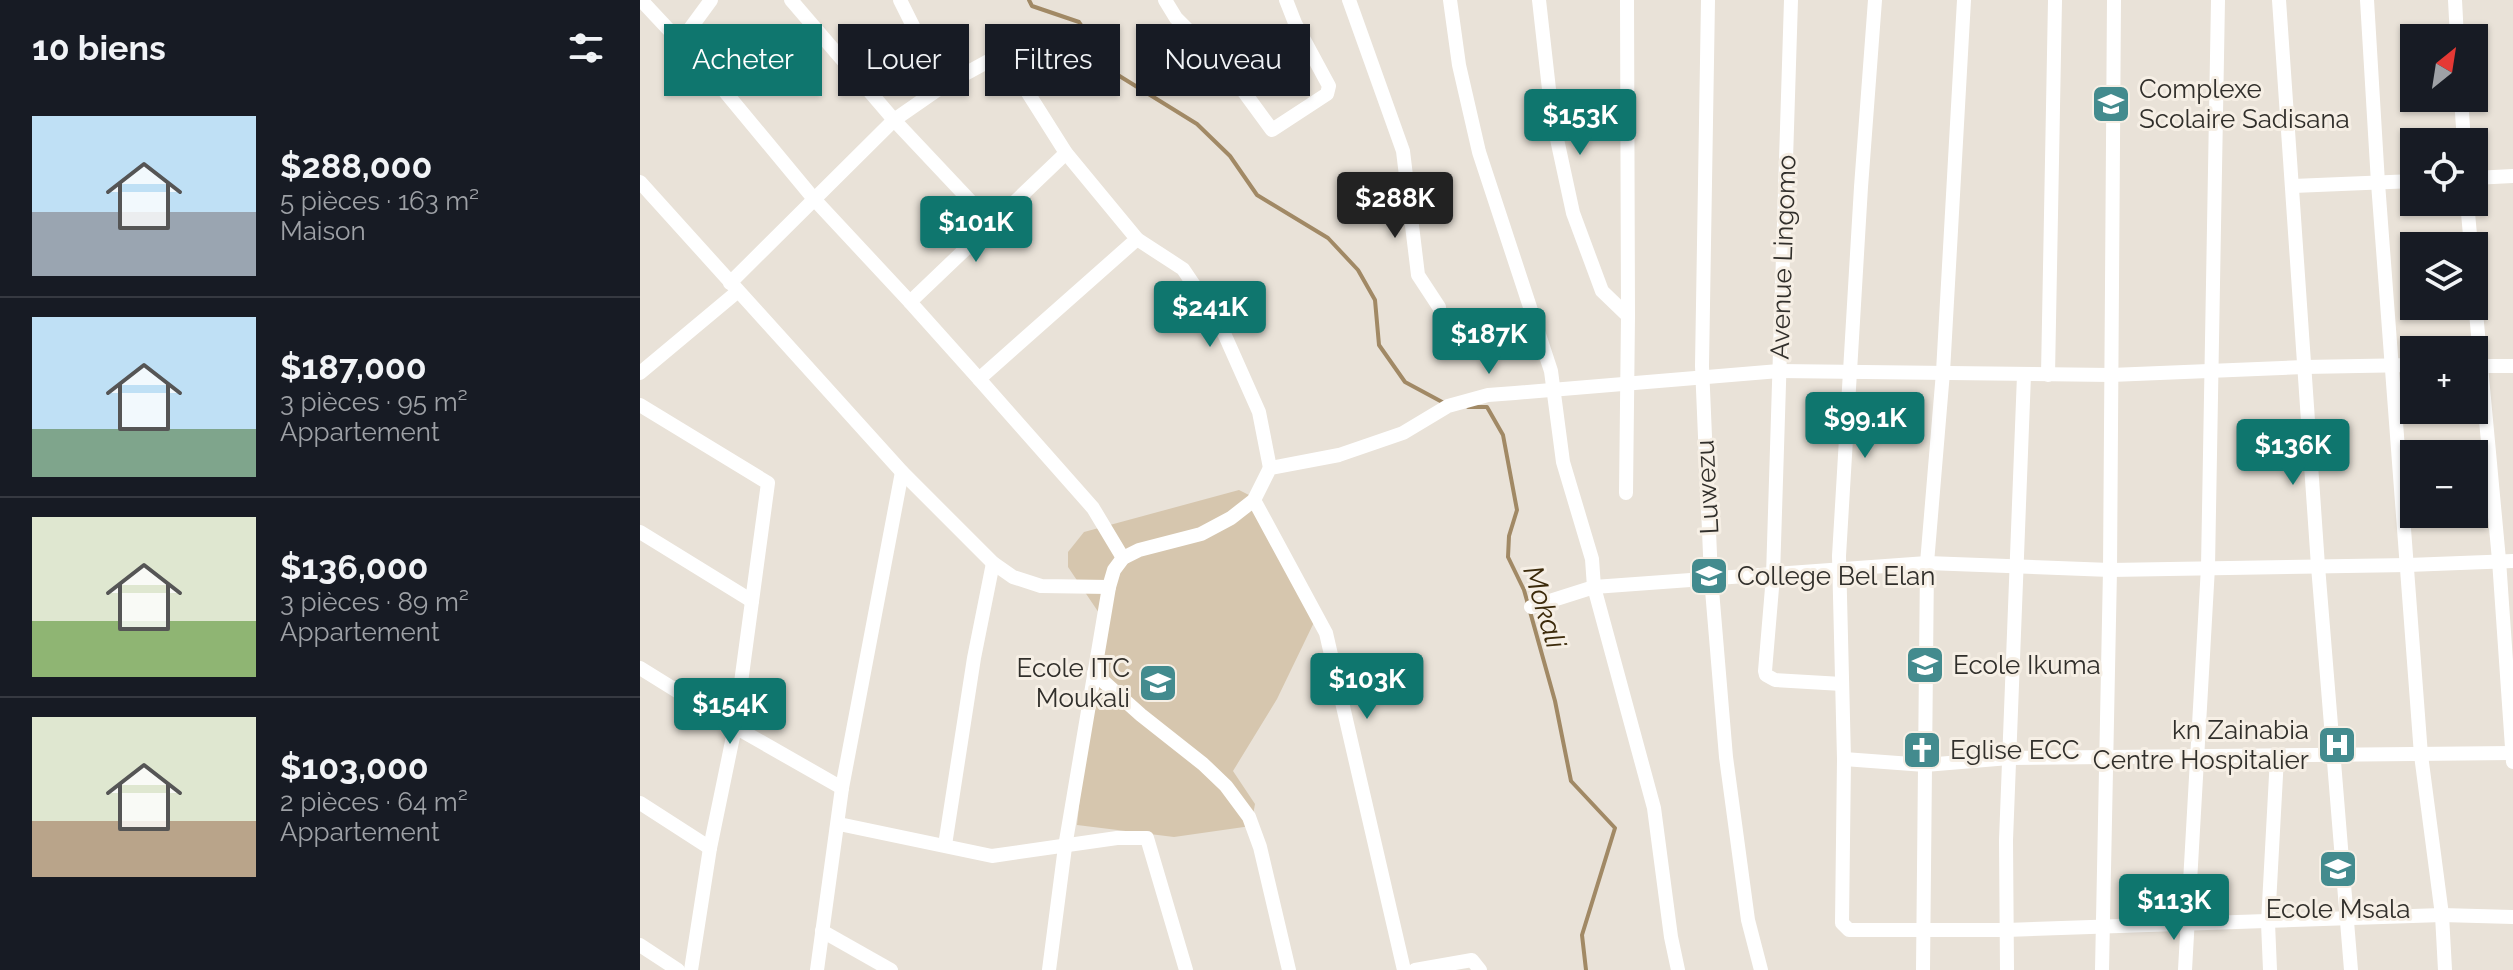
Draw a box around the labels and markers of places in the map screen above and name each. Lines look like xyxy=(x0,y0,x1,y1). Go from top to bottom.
place label: Complexe Scolaire Sadisana xyxy=(2139,74,2350,134)
school or university icon: Complexe Scolaire Sadisana xyxy=(2090,83,2132,125)
pin: $153K xyxy=(1524,89,1636,157)
pin: $288K xyxy=(1339,172,1451,240)
pin: $101K xyxy=(920,196,1032,264)
pin: $241K xyxy=(1154,281,1266,349)
pin: $187K xyxy=(1433,308,1545,376)
pin: $99.1K xyxy=(1800,392,1930,460)
pin: $136K xyxy=(2237,419,2349,487)
school or university icon: College Bel Elan xyxy=(1688,555,1730,597)
place label: College Bel Elan xyxy=(1737,561,1935,591)
school or university icon: Ecole Ikuma xyxy=(1904,644,1946,686)
place label: Ecole Ikuma xyxy=(1953,650,2101,680)
place label: Ecole ITC Moukali xyxy=(1016,653,1130,713)
pin: $103K xyxy=(1311,653,1423,721)
school or university icon: Ecole ITC Moukali xyxy=(1137,662,1179,704)
pin: $154K xyxy=(674,678,786,746)
place label: kn Zainabia Centre Hospitalier xyxy=(2093,715,2309,775)
hospital icon: kn Zainabia Centre Hospitalier xyxy=(2316,724,2358,766)
church icon: Eglise ECC xyxy=(1901,729,1943,771)
place label: Eglise ECC xyxy=(1950,735,2080,765)
school or university icon: Ecole Msala xyxy=(2317,848,2359,890)
pin: $113K xyxy=(2118,874,2230,942)
place label: Ecole Msala xyxy=(2266,894,2410,924)

